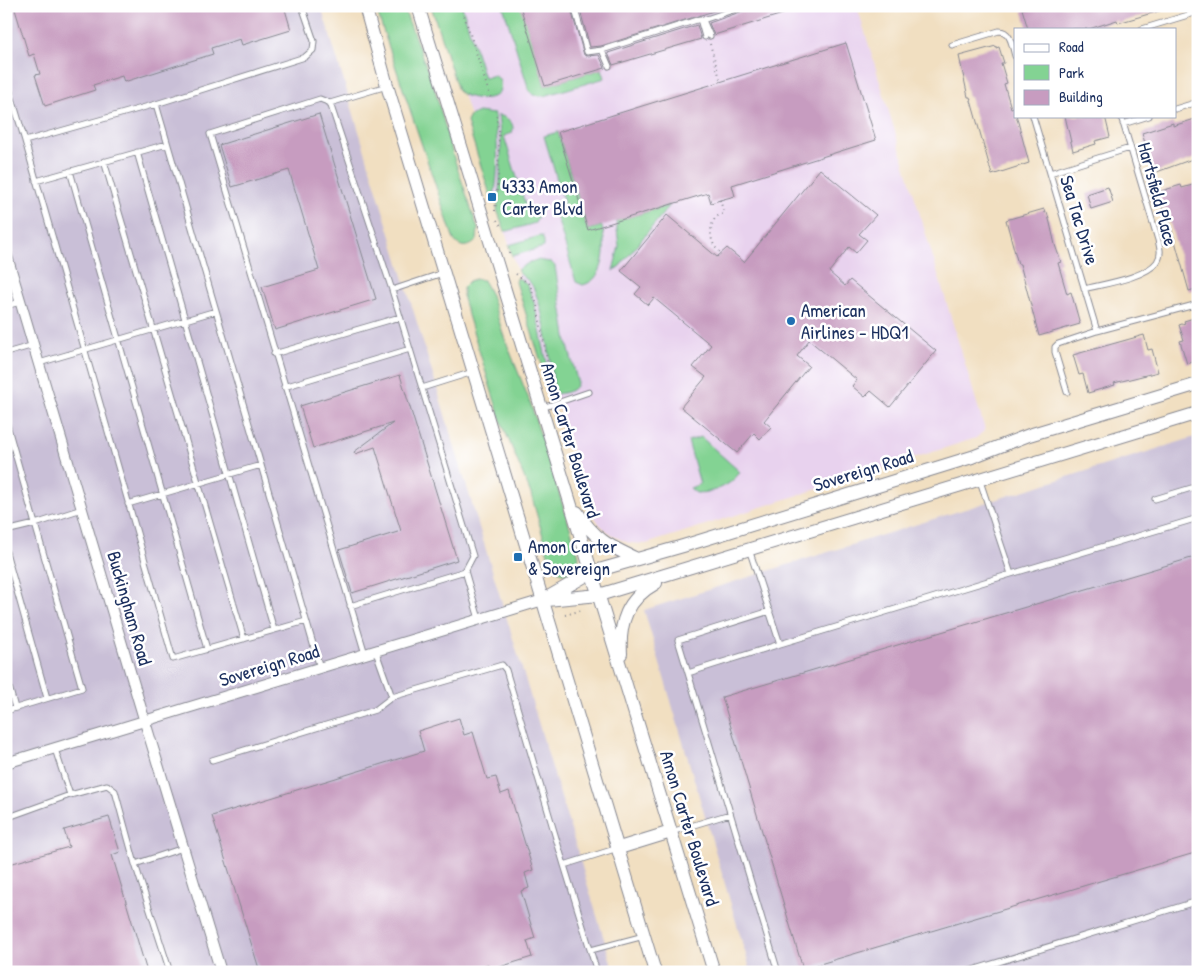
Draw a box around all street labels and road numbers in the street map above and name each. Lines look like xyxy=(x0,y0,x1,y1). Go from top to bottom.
street label: Hartsfield Place xyxy=(1132,139,1184,249)
street label: Sea Tac Drive xyxy=(1054,172,1106,268)
street label: Amon Carter Boulevard xyxy=(535,359,607,521)
street label: Sovereign Road xyxy=(810,442,917,498)
street label: Buckingham Road xyxy=(101,548,159,669)
street label: Sovereign Road xyxy=(216,637,323,693)
street label: Amon Carter Boulevard xyxy=(654,747,726,909)

